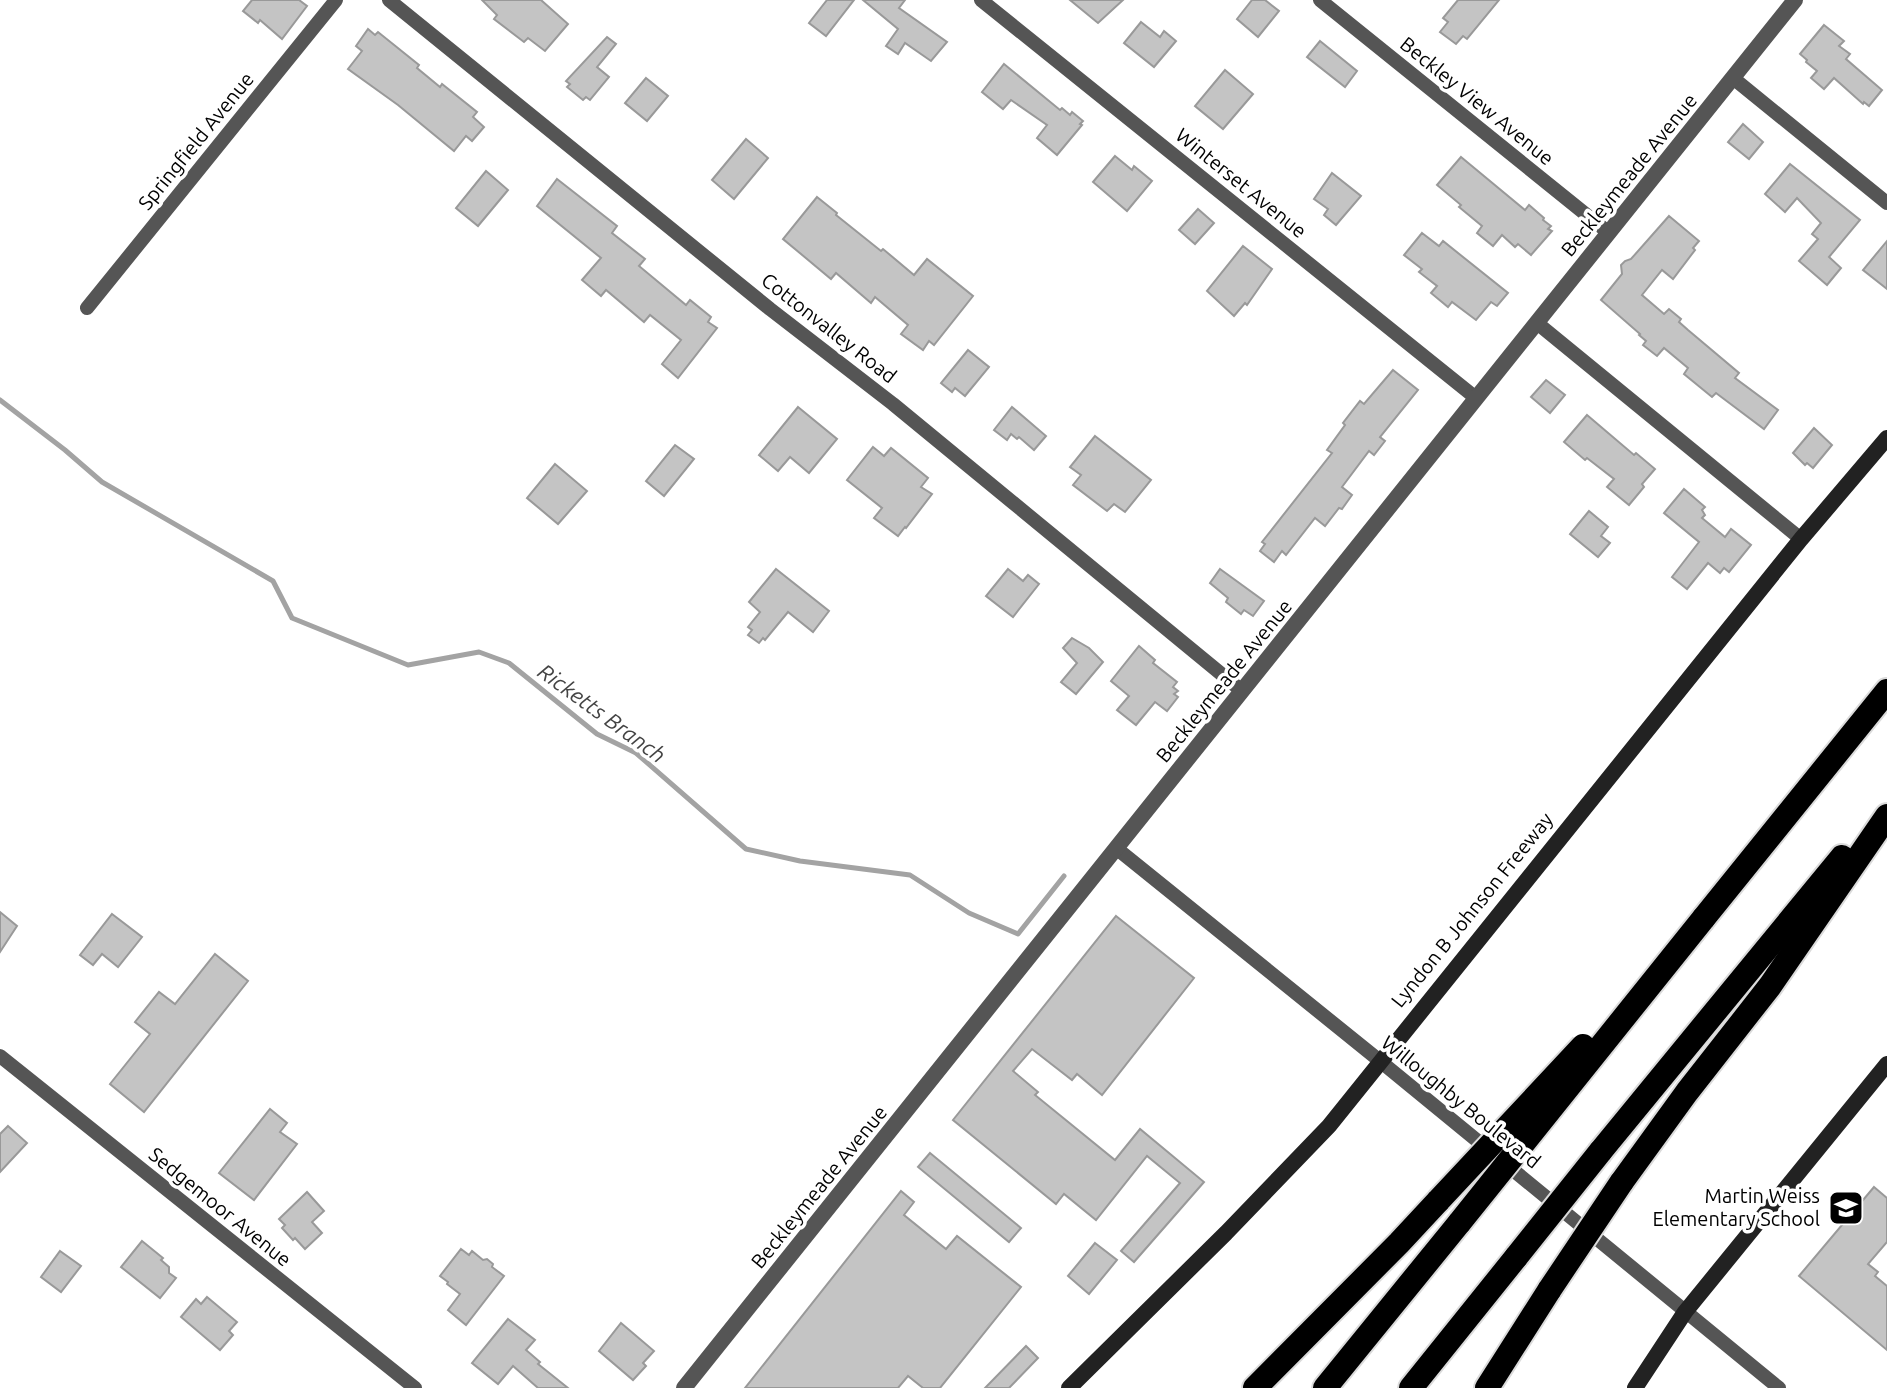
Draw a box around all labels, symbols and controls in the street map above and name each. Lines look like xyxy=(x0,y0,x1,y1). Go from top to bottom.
street label: Beckley View Avenue xyxy=(1396,32,1559,169)
street label: Springfield Avenue xyxy=(133,67,258,214)
street label: Beckleymeade Avenue xyxy=(1556,89,1701,261)
street label: Winterset Avenue xyxy=(1171,123,1311,242)
street label: Cottonvalley Road xyxy=(757,268,901,387)
street label: Beckleymeade Avenue xyxy=(1151,595,1296,767)
water label: Ricketts Branch xyxy=(534,658,671,767)
street label: Lyndon B Johnson Freeway xyxy=(1386,807,1557,1012)
street label: Willoughby Boulevard xyxy=(1377,1031,1545,1173)
street label: Beckleymeade Avenue xyxy=(746,1101,891,1273)
street label: Sedgemoor Avenue xyxy=(145,1142,296,1271)
place label: Martin Weiss Elementary School xyxy=(1653,1184,1820,1230)
school or university icon: Martin Weiss Elementary School xyxy=(1827,1189,1865,1227)

